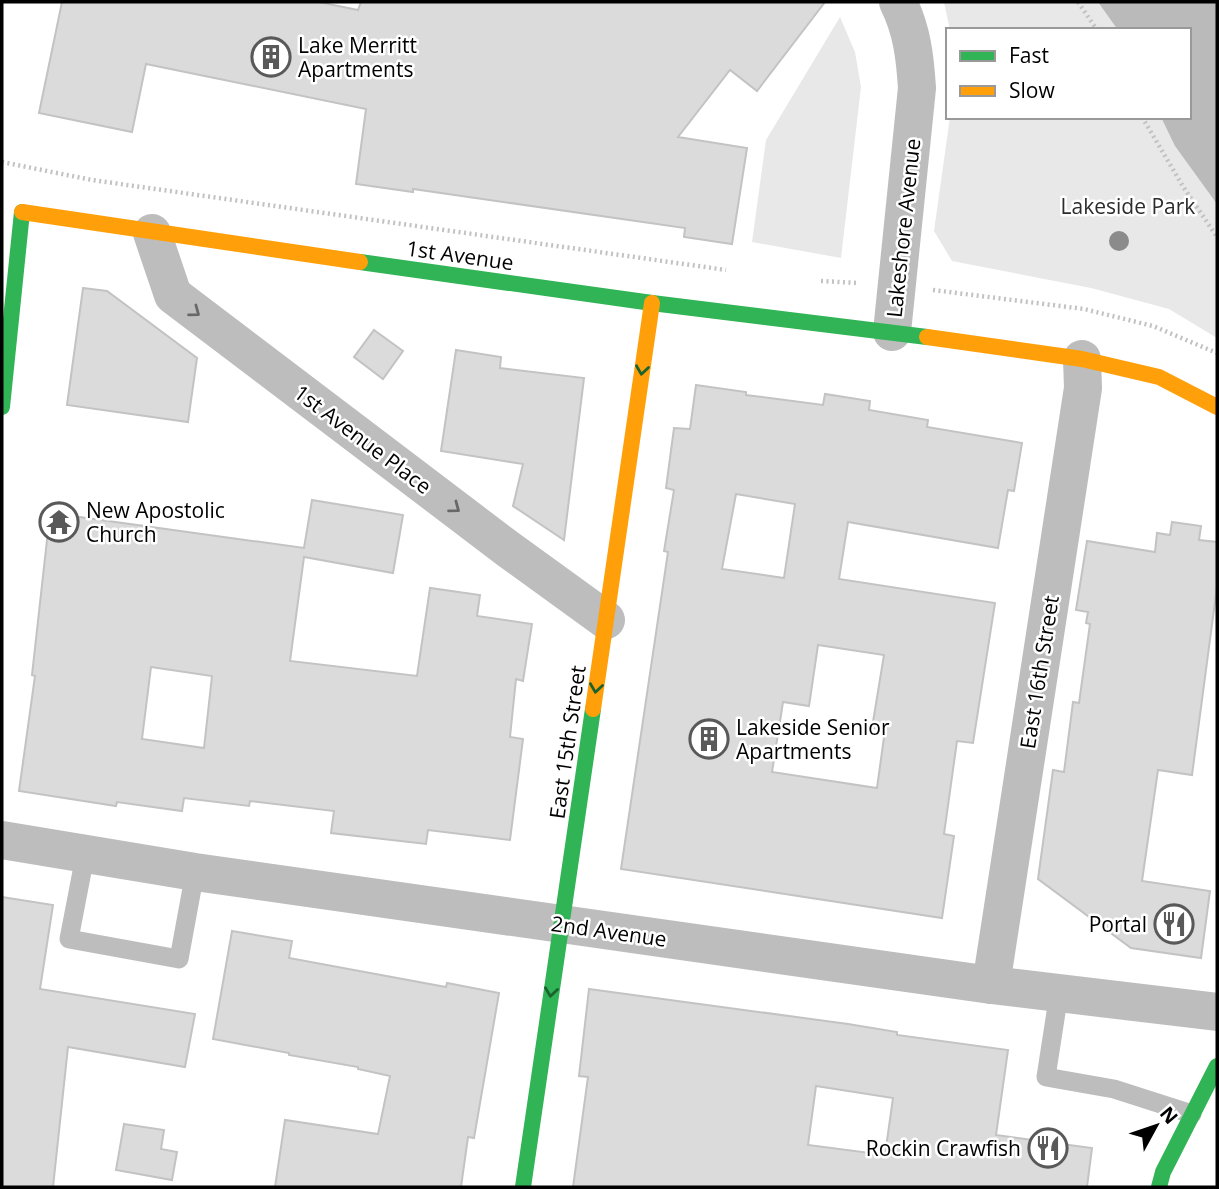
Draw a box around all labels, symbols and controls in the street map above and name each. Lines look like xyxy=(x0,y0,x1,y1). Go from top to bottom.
legend xyxy=(946,28,1191,119)
place label: Lake Merritt Apartments xyxy=(298,31,417,83)
building icon: Lake Merritt Apartments xyxy=(250,36,292,78)
text: Fast xyxy=(1009,41,1049,69)
text: Slow xyxy=(1009,76,1055,104)
street label: Lakeshore Avenue xyxy=(880,137,926,319)
park label: Lakeside Park xyxy=(1061,192,1195,220)
street label: 1st Avenue xyxy=(405,234,515,276)
one-way arrow xyxy=(188,303,200,316)
one-way arrow xyxy=(635,364,650,376)
street label: 1st Avenue Place xyxy=(289,378,437,500)
place label: New Apostolic Church xyxy=(86,496,225,548)
one-way arrow xyxy=(447,500,459,513)
temple icon: New Apostolic Church xyxy=(38,501,80,543)
street label: East 16th Street xyxy=(1013,593,1065,751)
street label: East 15th Street xyxy=(542,663,592,821)
one-way arrow xyxy=(589,682,604,694)
place label: Lakeside Senior Apartments xyxy=(736,713,890,765)
building icon: Lakeside Senior Apartments xyxy=(688,718,730,760)
restaurant icon: Portal xyxy=(1153,903,1195,945)
street label: 2nd Avenue xyxy=(549,909,669,953)
place label: Portal xyxy=(1089,910,1147,938)
one-way arrow xyxy=(544,986,559,998)
north arrow xyxy=(1121,1091,1191,1161)
text: N xyxy=(1154,1101,1184,1129)
restaurant icon: Rockin Crawfish xyxy=(1027,1127,1069,1169)
place label: Rockin Crawfish xyxy=(866,1134,1021,1162)

